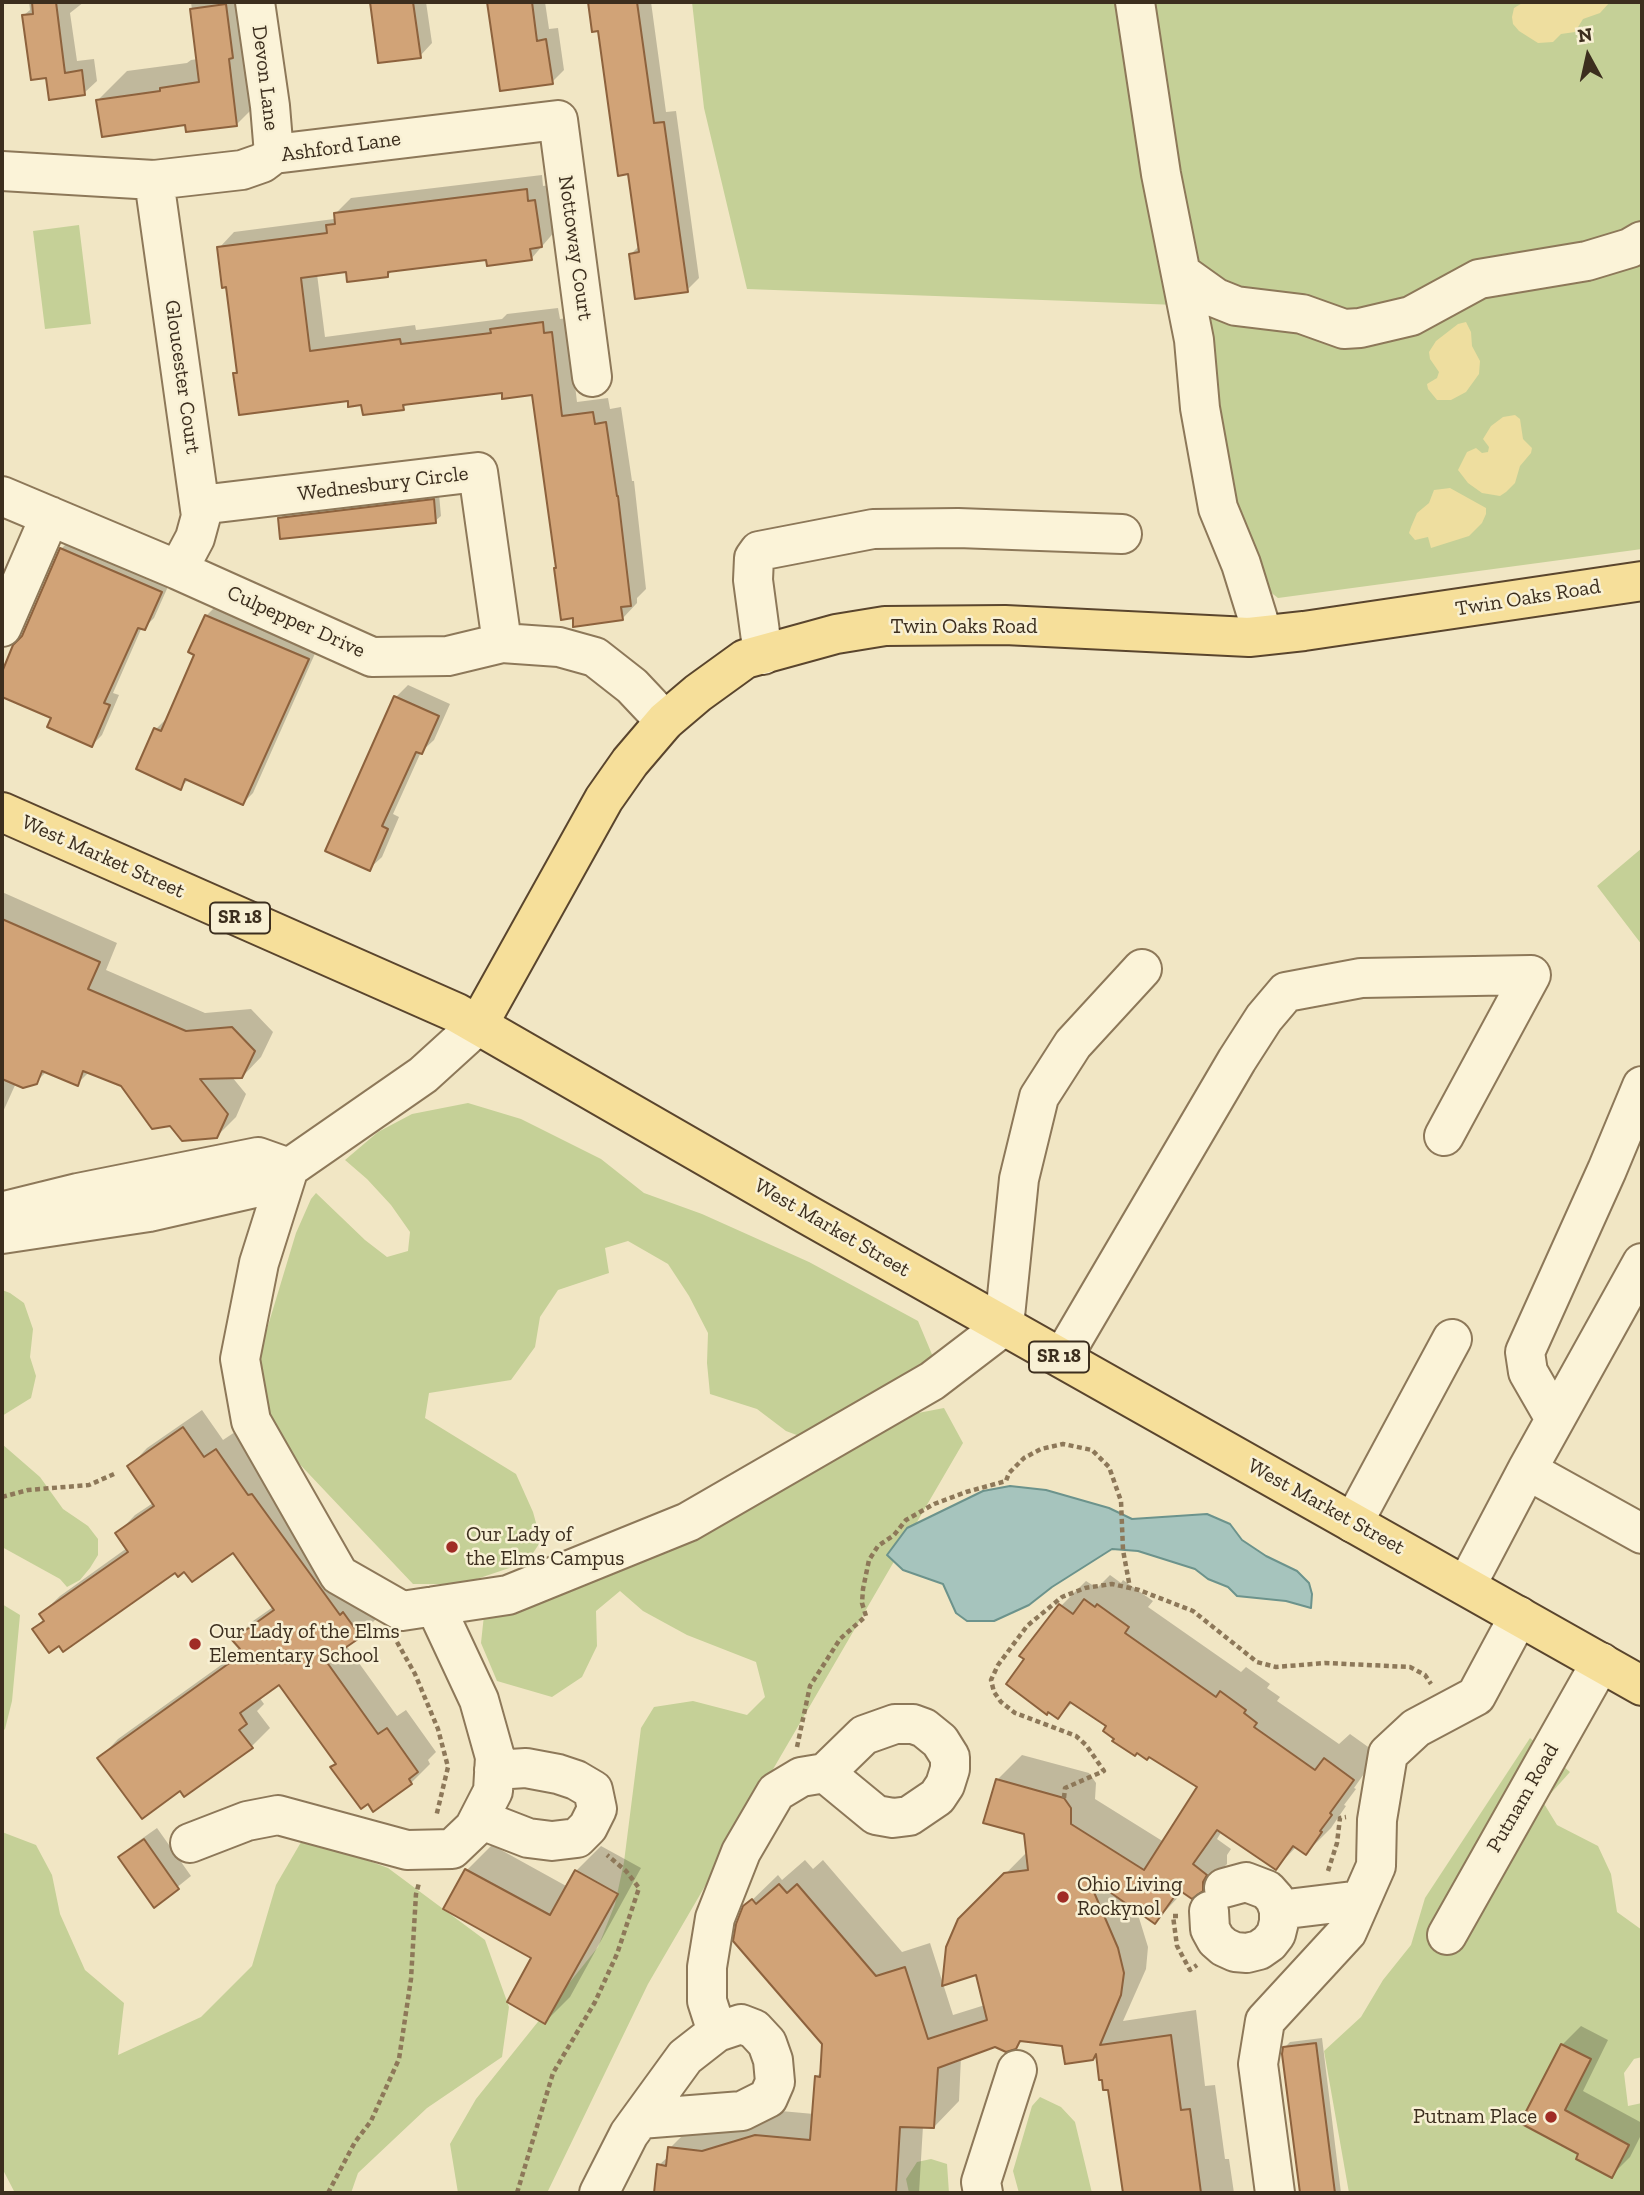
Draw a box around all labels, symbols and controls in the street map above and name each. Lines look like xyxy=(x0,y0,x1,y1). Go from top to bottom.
north arrow xyxy=(1553,21,1623,91)
text: N xyxy=(1576,22,1594,47)
street label: Devon Lane xyxy=(246,24,284,132)
street label: Ashford Lane xyxy=(280,126,402,168)
street label: Nottoway Court xyxy=(552,174,598,322)
street label: Gloucester Court xyxy=(159,298,205,456)
street label: Wednesbury Circle xyxy=(296,461,470,507)
street label: Twin Oaks Road xyxy=(1454,574,1602,622)
street label: Culpepper Drive xyxy=(223,580,369,664)
street label: Twin Oaks Road xyxy=(891,614,1037,640)
street label: West Market Street xyxy=(18,810,188,904)
road number: SR 18 xyxy=(210,902,270,934)
street label: West Market Street xyxy=(750,1173,914,1283)
road number: SR 18 xyxy=(1029,1342,1089,1372)
street label: West Market Street xyxy=(1243,1453,1409,1561)
place label: Our Lady of the Elms Campus xyxy=(466,1522,625,1572)
marker: Our Lady of the Elms Campus xyxy=(444,1539,460,1555)
place label: Our Lady of the Elms Elementary School xyxy=(209,1619,400,1669)
marker: Our Lady of the Elms Elementary School xyxy=(187,1636,203,1652)
street label: Putnam Road xyxy=(1482,1739,1564,1857)
place label: Ohio Living Rockynol xyxy=(1077,1872,1182,1922)
marker: Ohio Living Rockynol xyxy=(1055,1889,1071,1905)
place label: Putnam Place xyxy=(1413,2104,1537,2130)
marker: Putnam Place xyxy=(1543,2109,1559,2125)

